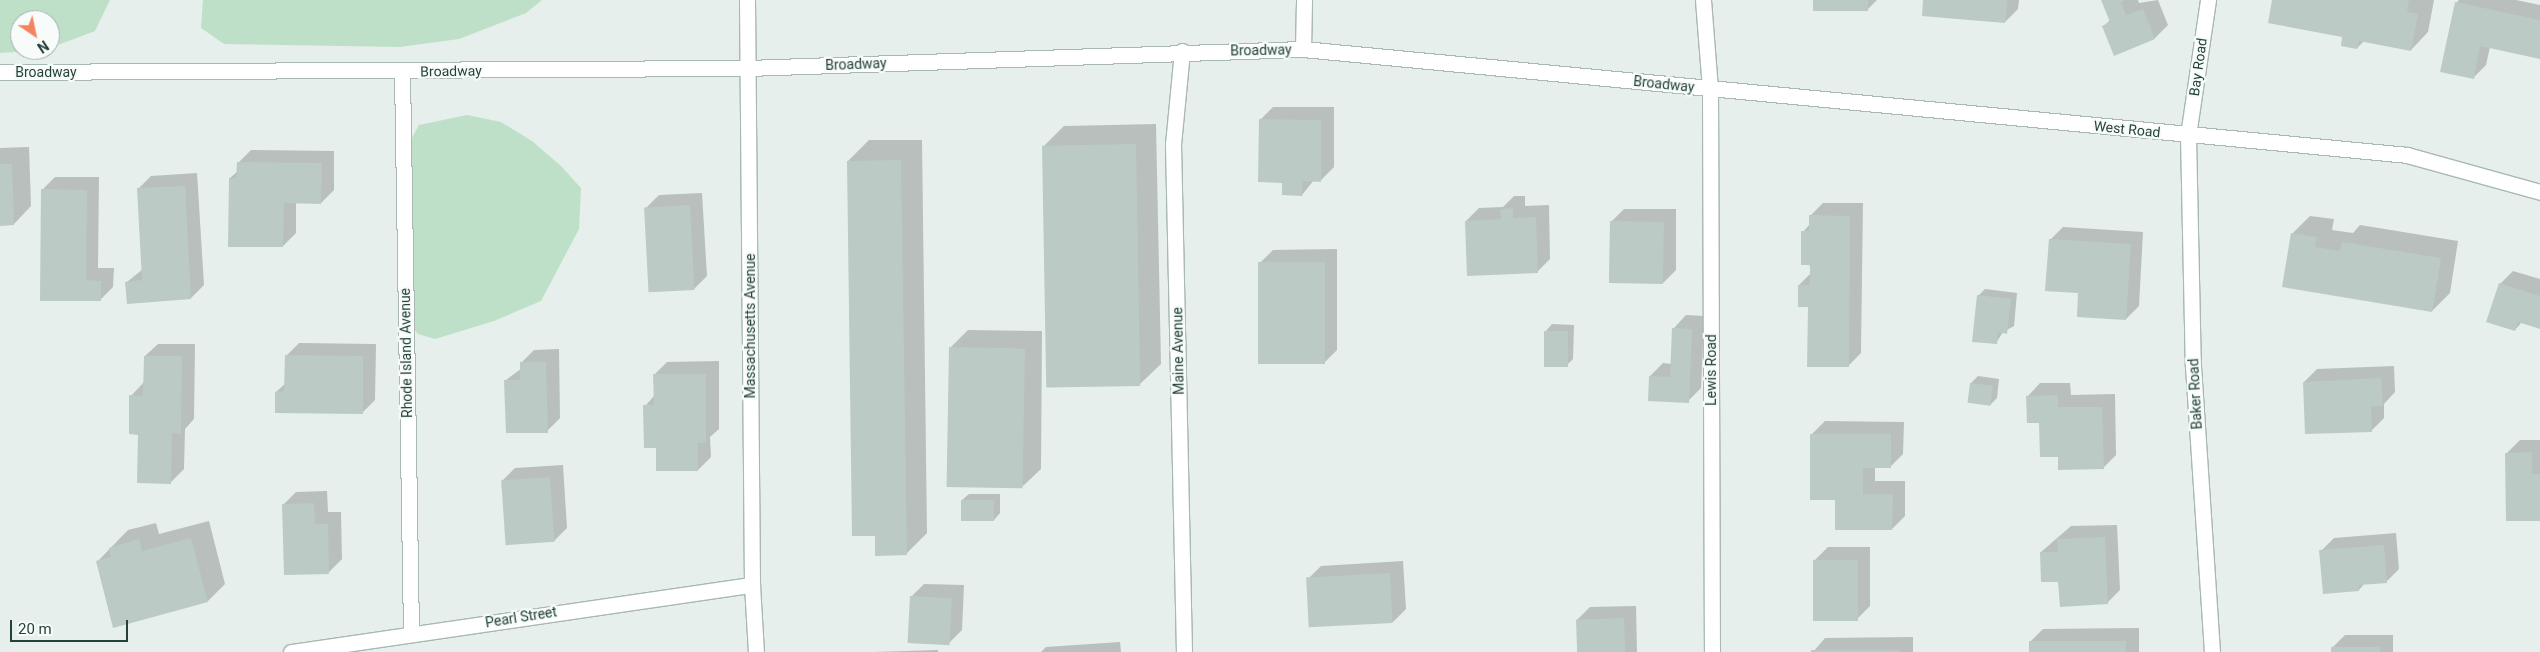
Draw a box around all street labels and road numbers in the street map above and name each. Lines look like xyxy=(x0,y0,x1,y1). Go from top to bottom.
street label: Bay Road xyxy=(2186,37,2210,97)
street label: Broadway xyxy=(1230,41,1292,59)
street label: Broadway xyxy=(825,55,887,73)
street label: Broadway xyxy=(420,62,482,80)
street label: Broadway xyxy=(15,64,77,80)
street label: Broadway xyxy=(1633,72,1695,96)
street label: West Road xyxy=(2093,117,2161,141)
street label: Massachusetts Avenue xyxy=(742,254,758,398)
street label: Rhode Island Avenue xyxy=(396,288,416,418)
street label: Maine Avenue xyxy=(1169,307,1187,395)
street label: Lewis Road xyxy=(1703,334,1719,406)
street label: Baker Road xyxy=(2185,358,2205,430)
street label: Pearl Street xyxy=(484,603,558,631)

